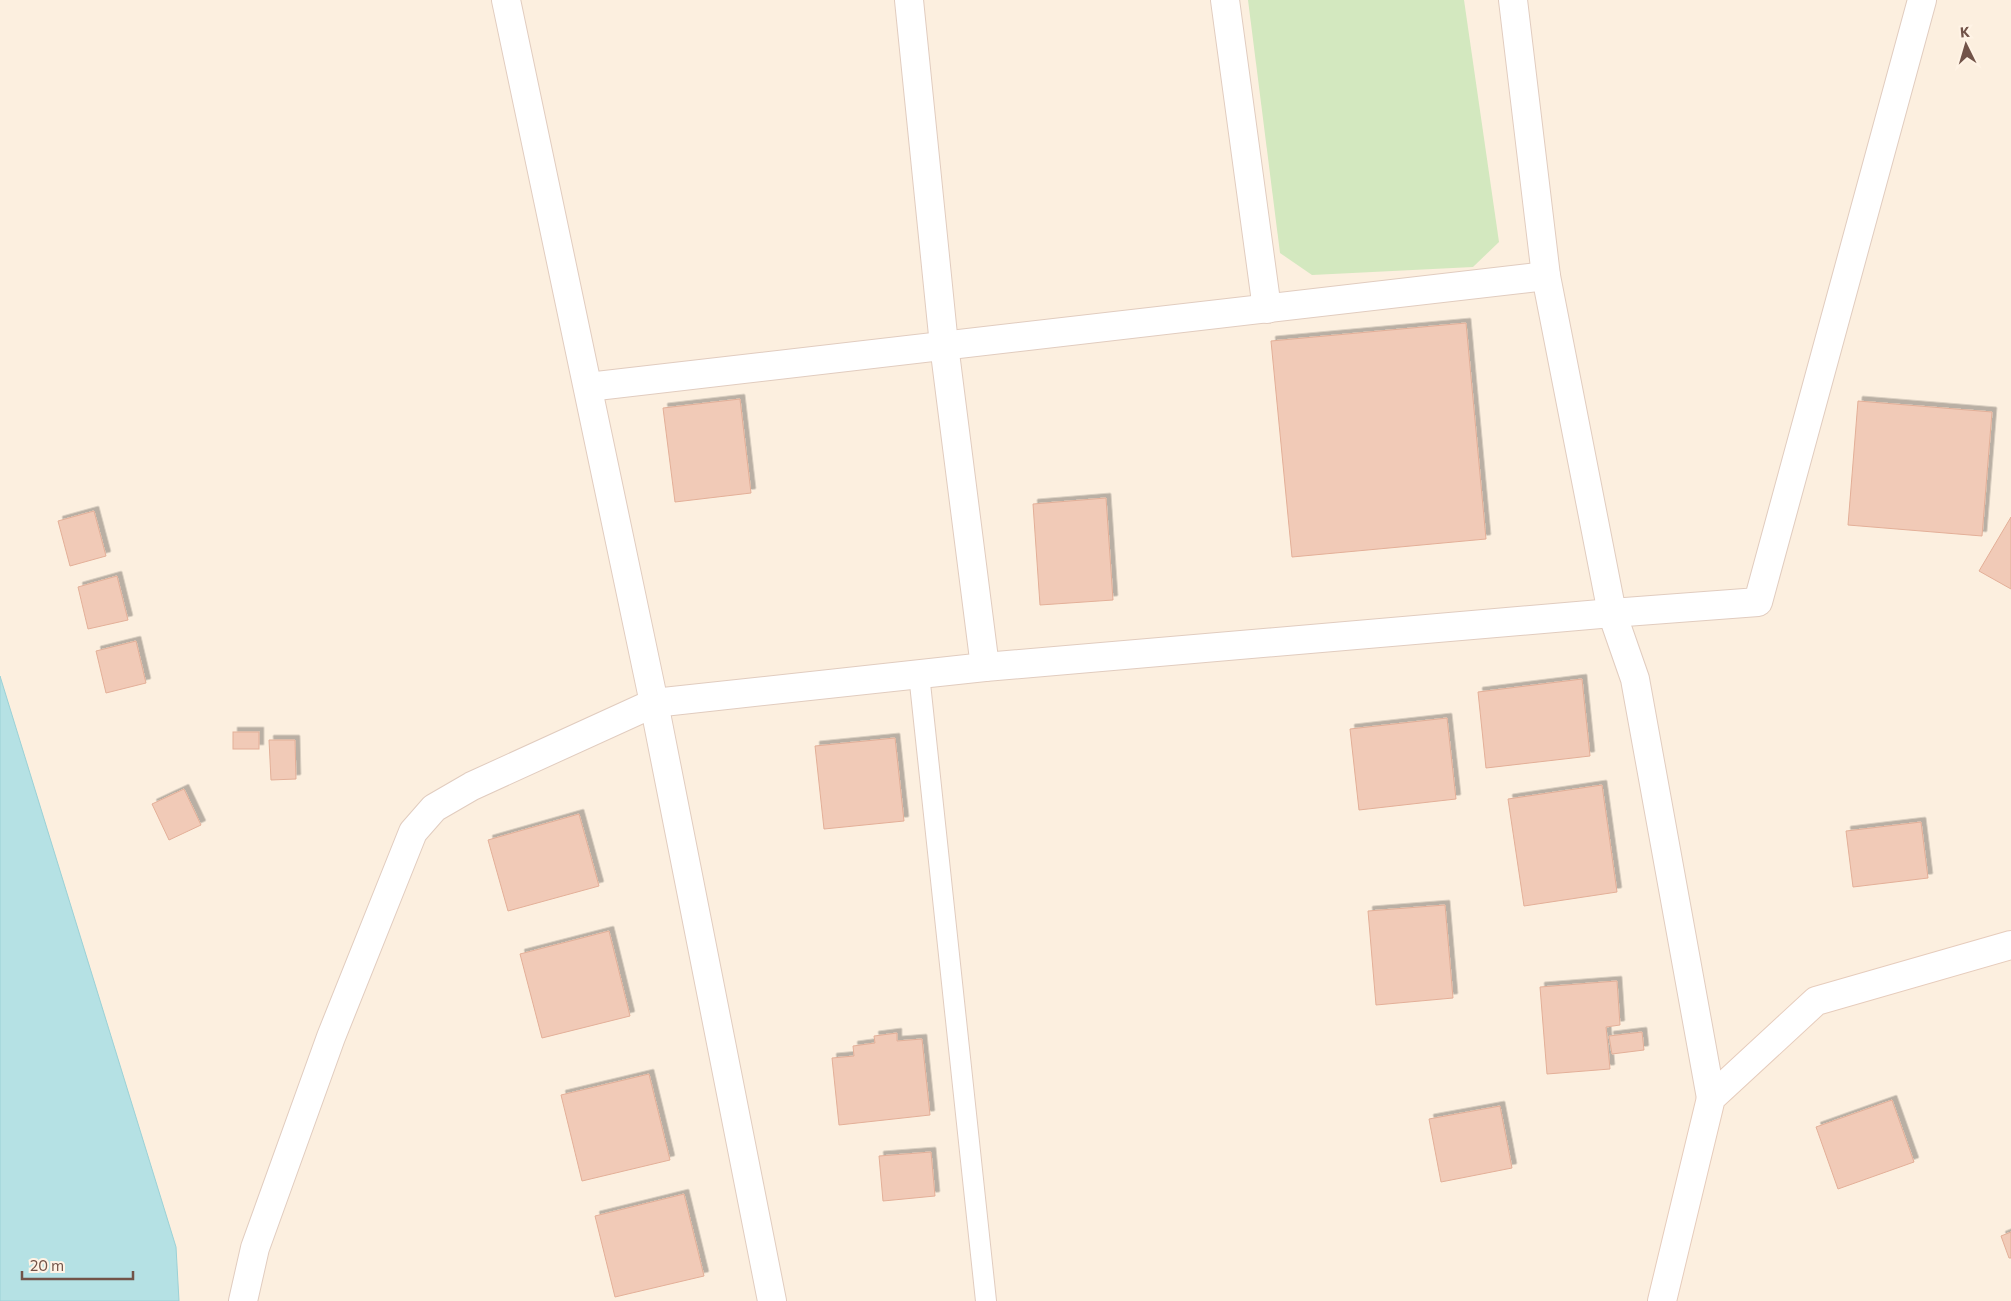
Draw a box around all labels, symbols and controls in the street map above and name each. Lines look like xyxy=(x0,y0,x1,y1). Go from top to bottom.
north arrow xyxy=(1941,20,1991,70)
text: K xyxy=(1959,23,1971,40)
scale bar xyxy=(22,1248,134,1280)
text: 20 m xyxy=(30,1256,64,1274)

